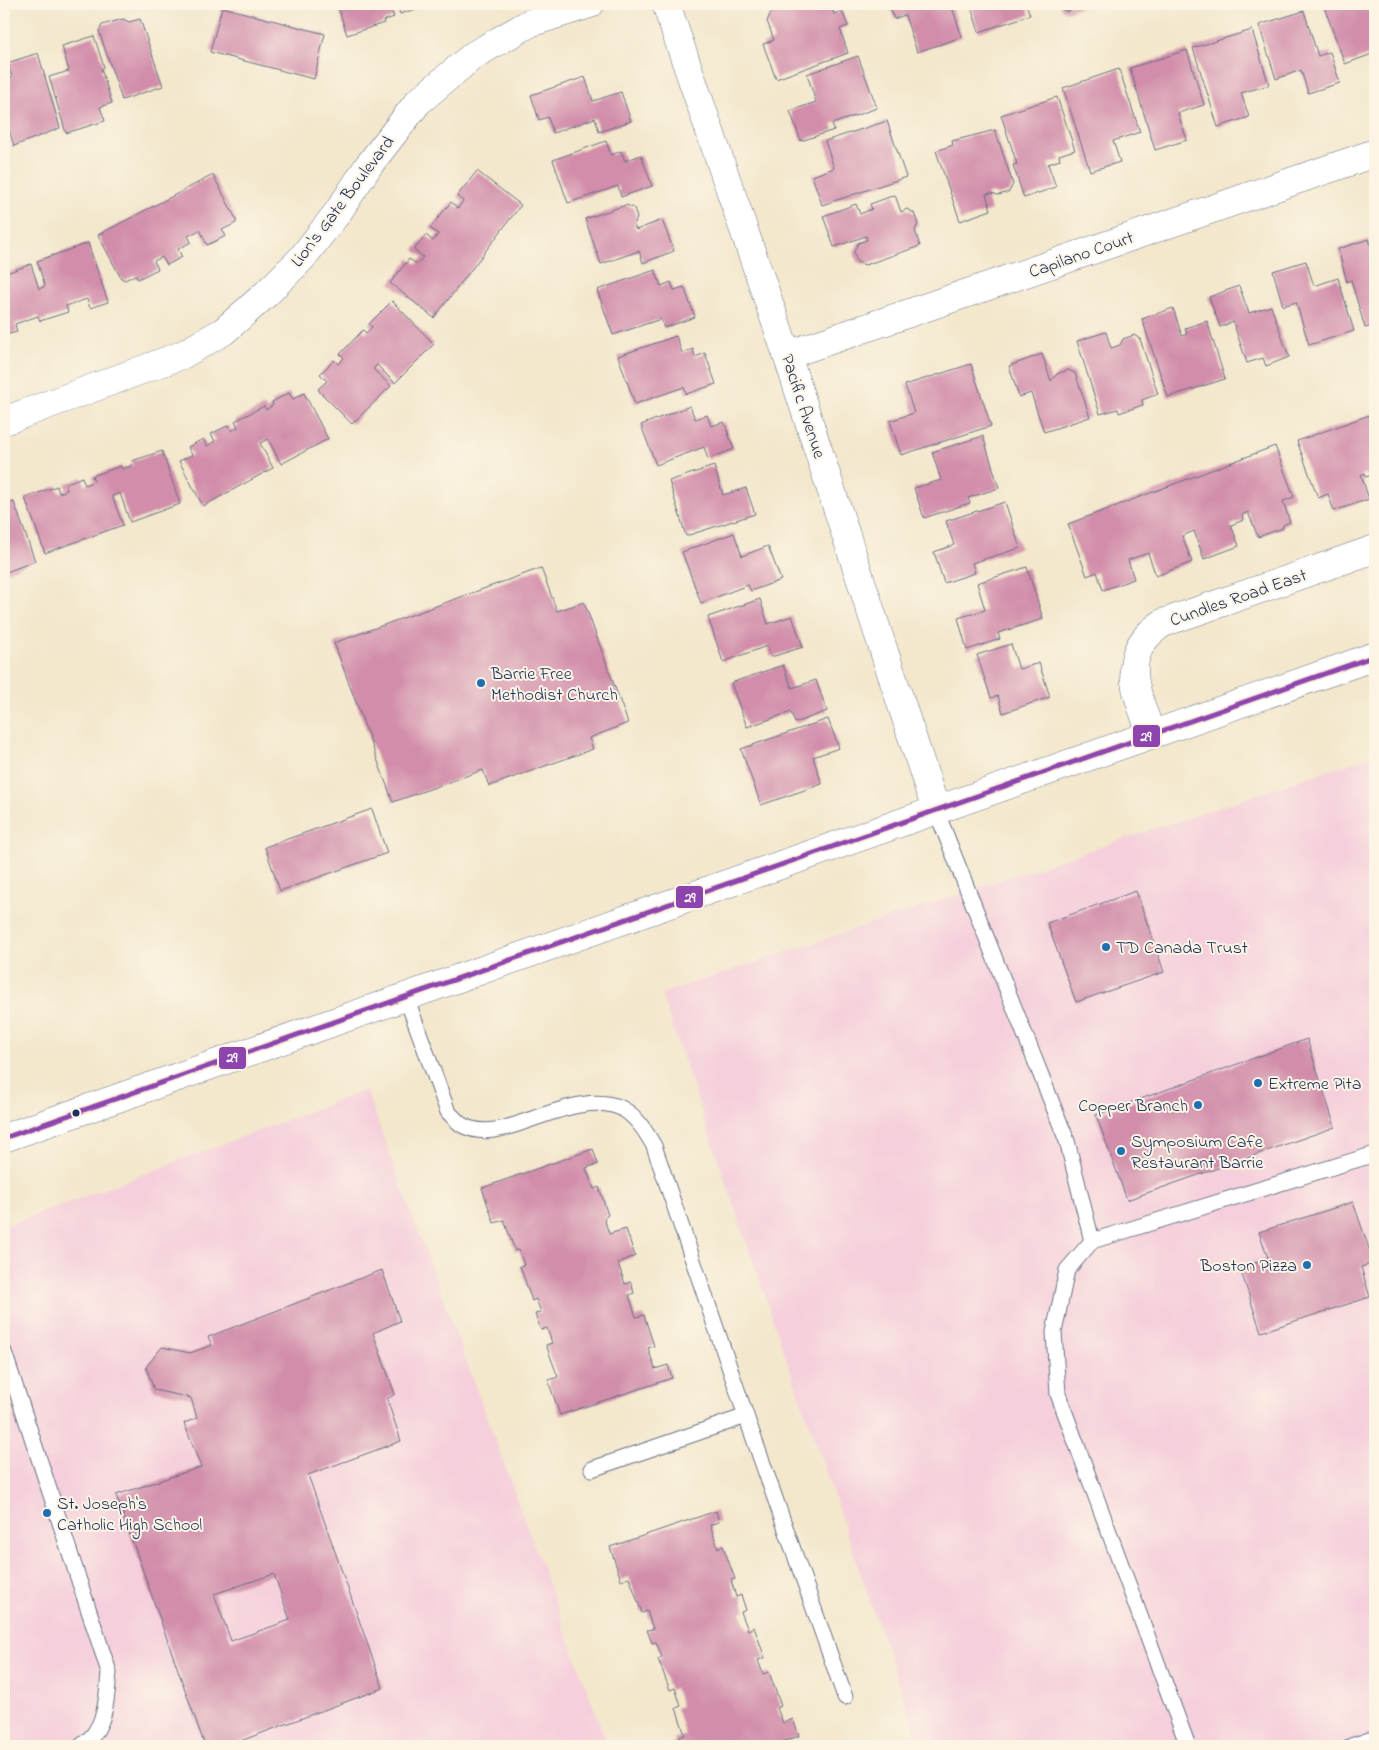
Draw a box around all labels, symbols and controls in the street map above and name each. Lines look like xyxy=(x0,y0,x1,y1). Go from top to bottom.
street label: Lion's Gate Boulevard xyxy=(286,131,402,273)
street label: Capilano Court xyxy=(1026,226,1138,286)
street label: Pacific Avenue xyxy=(773,351,831,463)
street label: Cundles Road East xyxy=(1167,563,1311,635)
place label: Barrie Free Methodist Church xyxy=(490,662,618,709)
marker: Barrie Free Methodist Church xyxy=(475,677,487,689)
line badge: 29 xyxy=(1132,724,1161,748)
text: 29 xyxy=(1139,727,1152,748)
line badge: 29 xyxy=(675,885,704,909)
text: 29 xyxy=(683,888,696,909)
place label: TD Canada Trust xyxy=(1116,936,1248,962)
marker: TD Canada Trust xyxy=(1100,941,1112,953)
line badge: 29 xyxy=(218,1046,247,1070)
text: 29 xyxy=(225,1048,238,1069)
place label: Extreme Pita xyxy=(1268,1072,1362,1098)
marker: Extreme Pita xyxy=(1252,1077,1264,1089)
place label: Copper Branch xyxy=(1078,1094,1188,1120)
marker: Copper Branch xyxy=(1192,1099,1204,1111)
unlabelled marker xyxy=(71,1108,81,1118)
place label: Symposium Cafe Restaurant Barrie xyxy=(1131,1130,1264,1177)
marker: Symposium Cafe Restaurant Barrie xyxy=(1115,1145,1127,1157)
place label: Boston Pizza xyxy=(1199,1254,1297,1280)
marker: Boston Pizza xyxy=(1301,1259,1313,1271)
place label: St. Joseph's Catholic High School xyxy=(57,1492,202,1540)
marker: St. Joseph's Catholic High School xyxy=(41,1507,53,1519)

